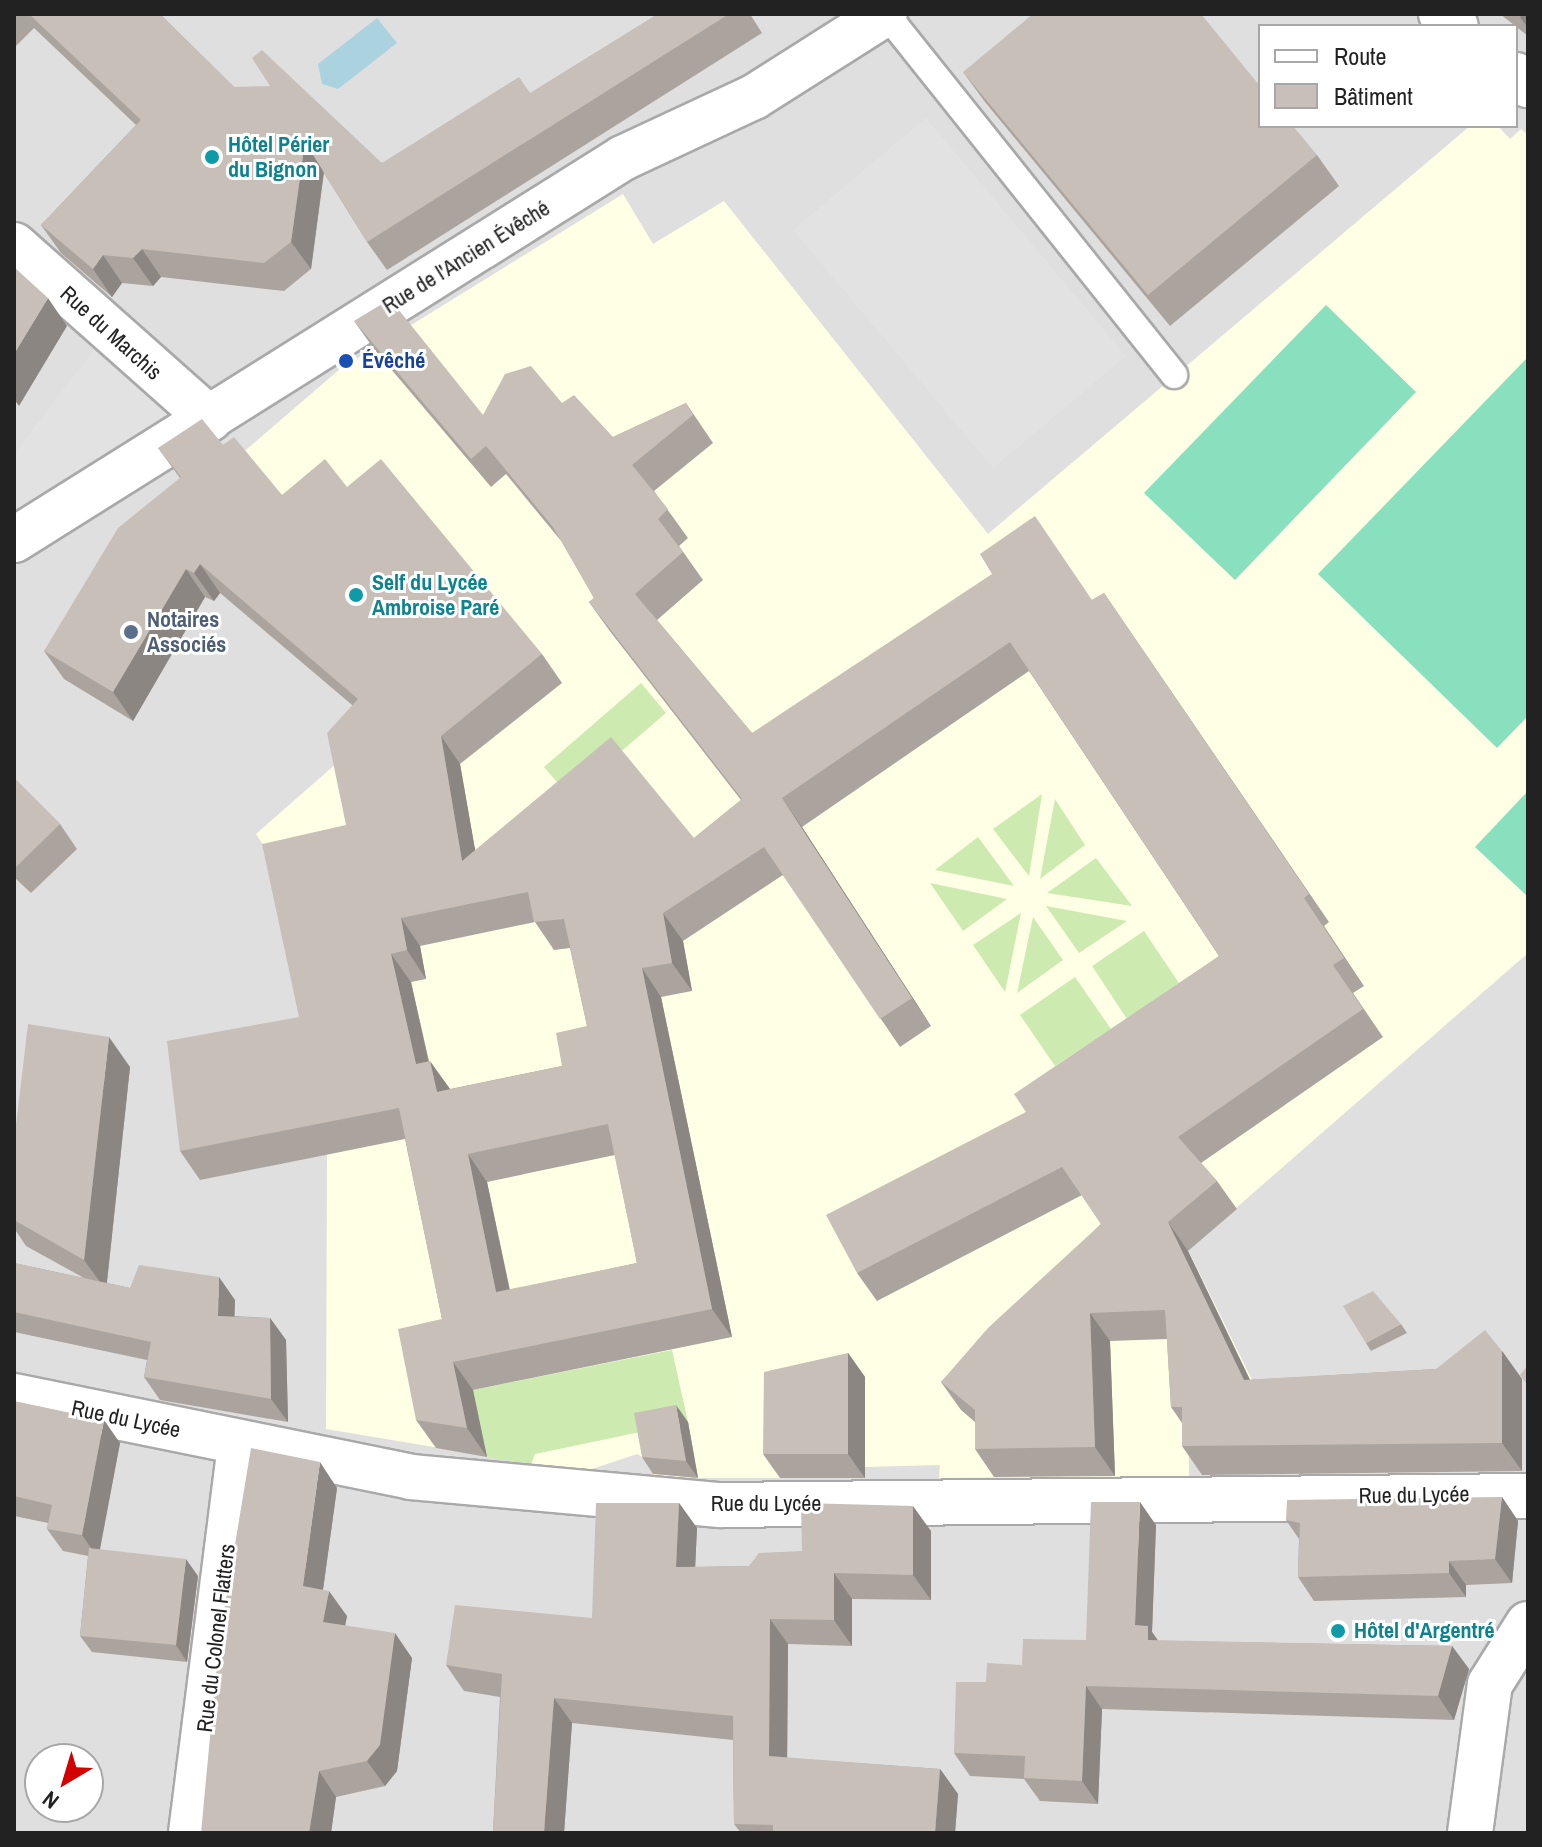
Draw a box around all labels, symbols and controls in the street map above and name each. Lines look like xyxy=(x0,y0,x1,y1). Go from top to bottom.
legend xyxy=(1258,24,1518,128)
text: Route xyxy=(1334,40,1387,72)
text: Bâtiment xyxy=(1334,80,1413,112)
place label: Hôtel Périer du Bignon xyxy=(228,131,329,182)
marker: Hôtel Périer du Bignon xyxy=(203,148,221,166)
street label: Rue de l'Ancien Évêché xyxy=(378,195,554,319)
street label: Rue du Marchis xyxy=(55,281,167,385)
place label: Évêché xyxy=(362,348,425,374)
marker: Évêché xyxy=(337,352,355,370)
place label: Self du Lycée Ambroise Paré xyxy=(372,569,499,620)
marker: Self du Lycée Ambroise Paré xyxy=(347,586,365,604)
place label: Notaires Associés xyxy=(147,606,226,658)
marker: Notaires Associés xyxy=(122,623,140,641)
street label: Rue du Lycée xyxy=(69,1395,183,1443)
street label: Rue du Lycée xyxy=(1358,1481,1470,1509)
street label: Rue du Lycée xyxy=(711,1491,821,1517)
street label: Rue du Colonel Flatters xyxy=(191,1542,241,1734)
place label: Hôtel d'Argentré xyxy=(1354,1618,1495,1644)
marker: Hôtel d'Argentré xyxy=(1329,1622,1347,1640)
north arrow xyxy=(24,1743,104,1823)
text: N xyxy=(36,1785,65,1816)

